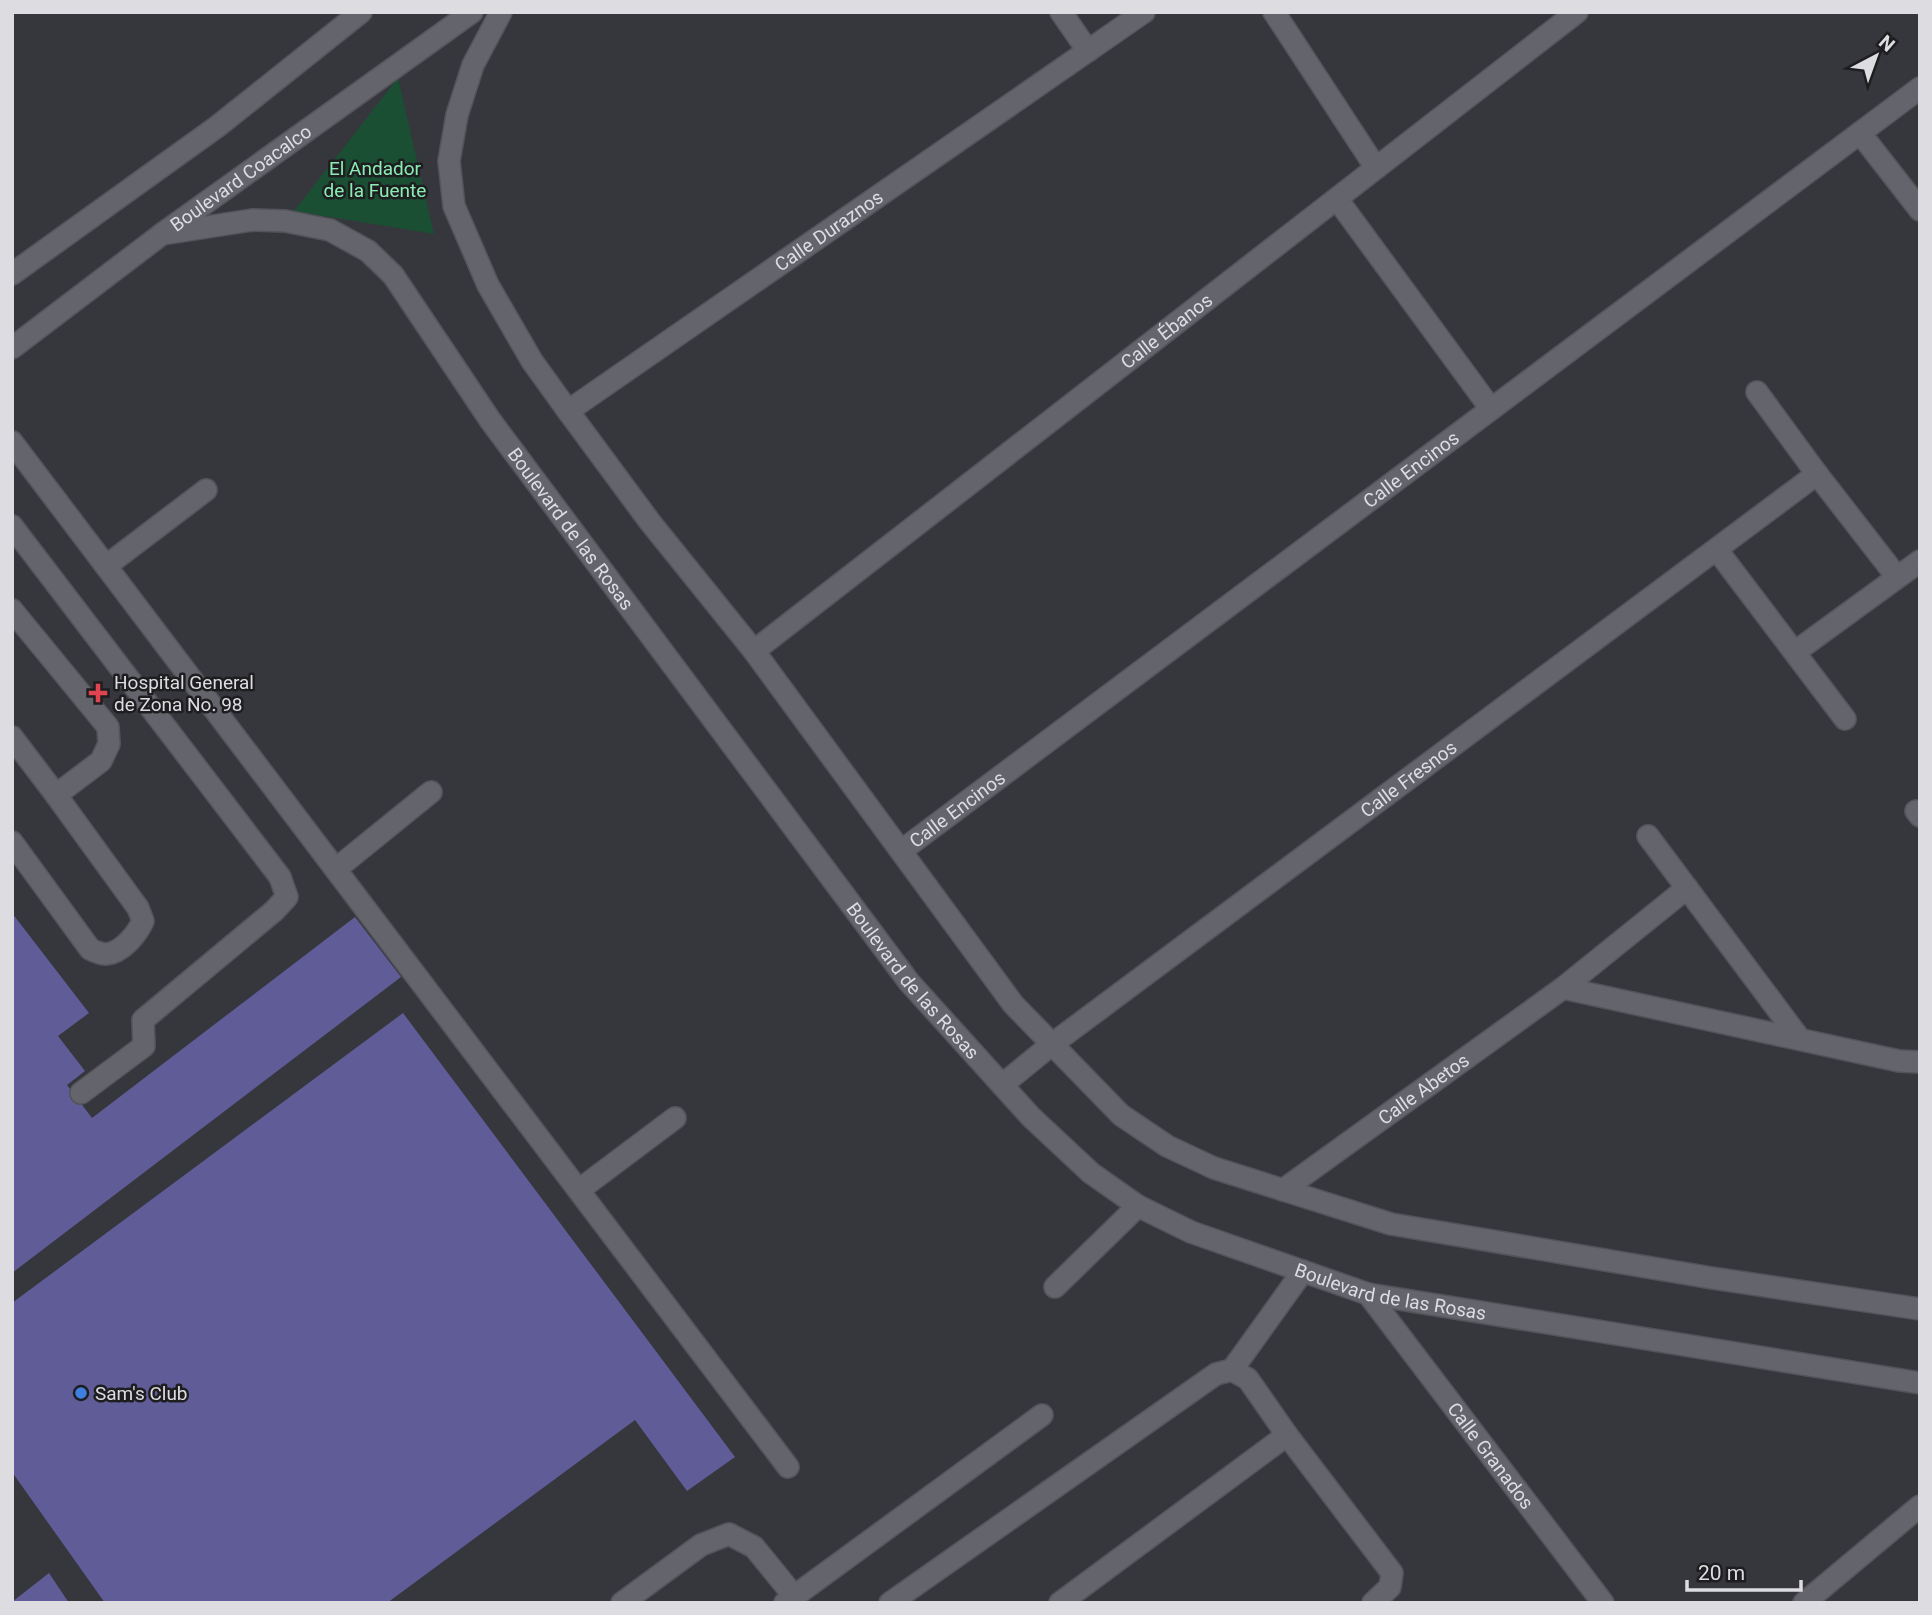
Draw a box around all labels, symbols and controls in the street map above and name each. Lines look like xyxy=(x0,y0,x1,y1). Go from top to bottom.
north arrow xyxy=(1841,21,1911,91)
text: N xyxy=(1874,30,1899,57)
street label: Boulevard Coacalco xyxy=(165,119,316,236)
park label: El Andador de la Fuente xyxy=(324,157,426,202)
street label: Calle Duraznos xyxy=(770,185,887,276)
street label: Calle Ébanos xyxy=(1116,288,1217,374)
street label: Calle Encinos xyxy=(1358,426,1463,513)
street label: Boulevard de las Rosas xyxy=(503,443,639,614)
place label: Hospital General de Zona No. 98 xyxy=(114,671,254,716)
marker: Hospital General de Zona No. 98 xyxy=(88,683,108,703)
street label: Calle Fresnos xyxy=(1356,735,1461,822)
street label: Calle Encinos xyxy=(905,766,1009,852)
street label: Boulevard de las Rosas xyxy=(842,898,984,1064)
street label: Calle Abetos xyxy=(1373,1048,1473,1129)
street label: Boulevard de las Rosas xyxy=(1292,1258,1488,1324)
place label: Sam's Club xyxy=(95,1382,188,1405)
marker: Sam's Club xyxy=(73,1385,89,1401)
street label: Calle Granados xyxy=(1443,1398,1539,1514)
scale bar xyxy=(1687,1548,1801,1592)
text: 20 m xyxy=(1698,1561,1745,1585)

